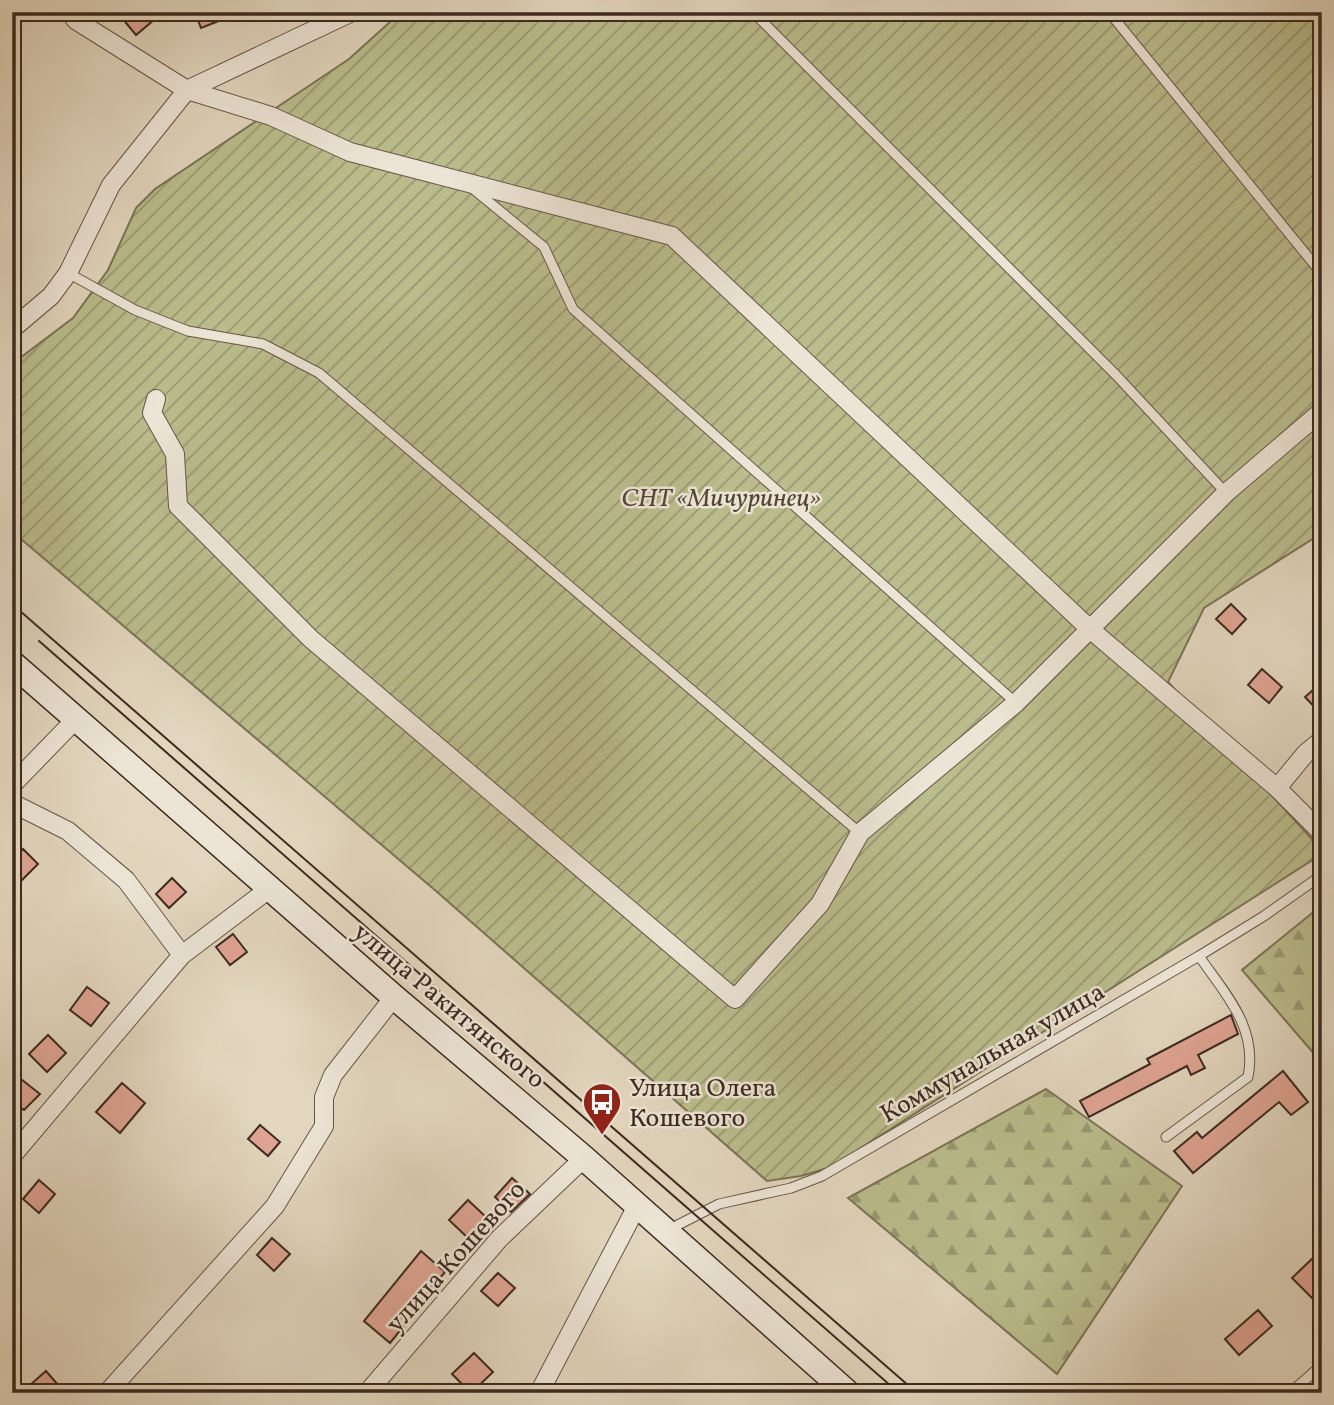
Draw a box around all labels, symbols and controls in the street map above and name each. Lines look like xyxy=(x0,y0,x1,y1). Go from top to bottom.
park label: СНТ «Мичуринец» xyxy=(621,481,821,517)
street label: улица Ракитянского xyxy=(345,915,553,1098)
street label: Коммунальная улица xyxy=(874,975,1112,1133)
place label: Улица Олега Кошевого xyxy=(629,1071,776,1137)
bus stop icon: Улица Олега Кошевого xyxy=(581,1081,623,1136)
street label: улица Кошевого xyxy=(378,1173,535,1341)

